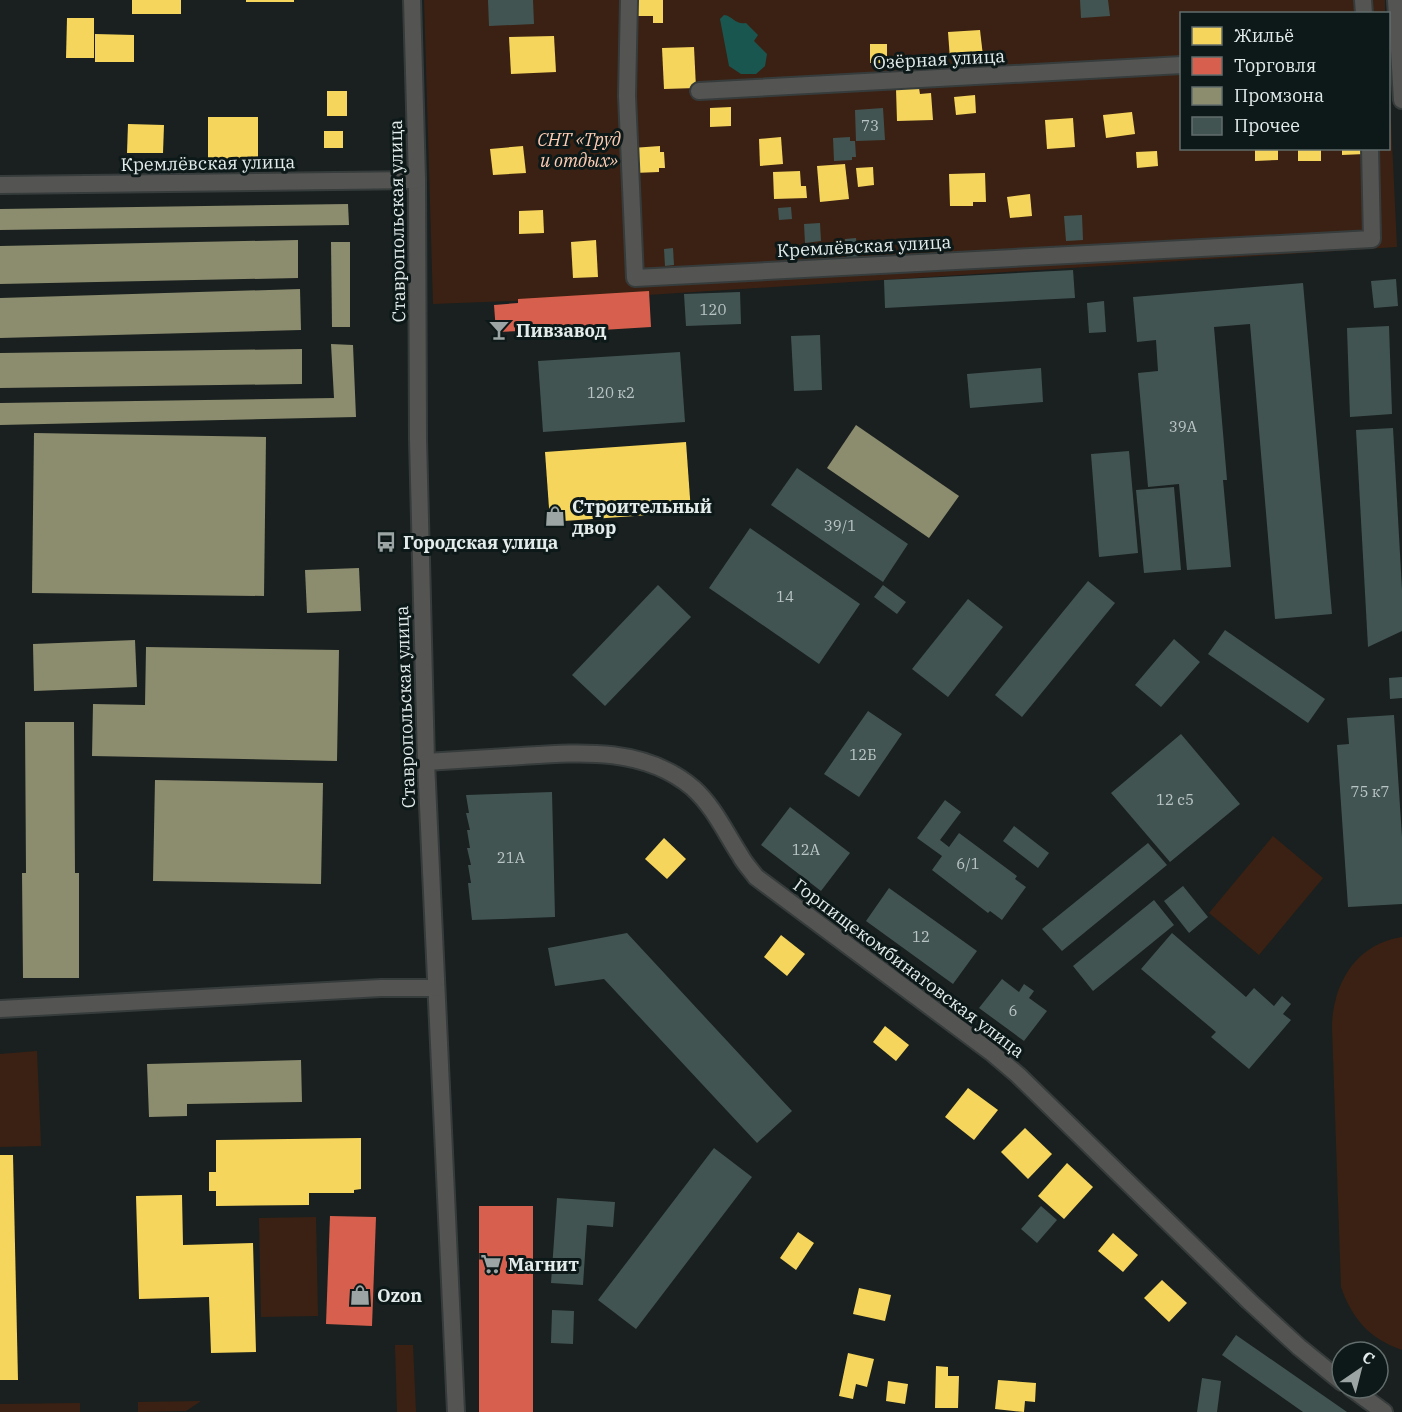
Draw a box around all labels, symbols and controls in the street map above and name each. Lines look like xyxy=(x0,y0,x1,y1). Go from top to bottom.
legend xyxy=(1180,12,1390,150)
text: Жильё xyxy=(1234,24,1294,47)
street label: Озёрная улица xyxy=(872,44,1006,74)
text: Торговля xyxy=(1234,54,1316,77)
text: Промзона xyxy=(1234,84,1324,107)
text: Прочее xyxy=(1234,114,1300,137)
house number: 73 xyxy=(861,116,879,135)
street label: Ставропольская улица xyxy=(384,119,410,322)
park label: СНТ «Труд и отдых» xyxy=(537,128,621,172)
street label: Кремлёвская улица xyxy=(120,150,296,176)
street label: Кремлёвская улица xyxy=(776,230,952,262)
house number: 120 xyxy=(699,300,727,319)
bar icon: Пивзавод xyxy=(487,318,511,342)
place label: Пивзавод xyxy=(516,319,607,342)
house number: 120 к2 xyxy=(587,383,635,402)
house number: 39А xyxy=(1169,417,1198,436)
place label: Строительный двор xyxy=(572,495,712,539)
shop icon: Строительный двор xyxy=(543,504,567,528)
house number: 39/1 xyxy=(824,516,856,535)
bus stop icon: Городская улица xyxy=(374,530,398,554)
place label: Городская улица xyxy=(403,531,558,554)
house number: 14 xyxy=(776,587,794,606)
street label: Ставропольская улица xyxy=(390,605,420,809)
house number: 12Б xyxy=(849,745,877,764)
house number: 75 к7 xyxy=(1350,782,1390,801)
house number: 12 с5 xyxy=(1156,790,1194,809)
house number: 12А xyxy=(792,840,821,859)
house number: 21А xyxy=(497,848,526,867)
house number: 6/1 xyxy=(956,854,980,873)
street label: Горпищекомбинатовская улица xyxy=(789,873,1029,1063)
house number: 12 xyxy=(912,927,930,946)
house number: 6 xyxy=(1008,1001,1018,1020)
supermarket icon: Магнит xyxy=(479,1252,503,1276)
place label: Магнит xyxy=(508,1253,579,1276)
shop icon: Ozon xyxy=(348,1283,372,1307)
place label: Ozon xyxy=(377,1284,422,1307)
north arrow xyxy=(1330,1340,1390,1400)
text: С xyxy=(1359,1346,1379,1369)

